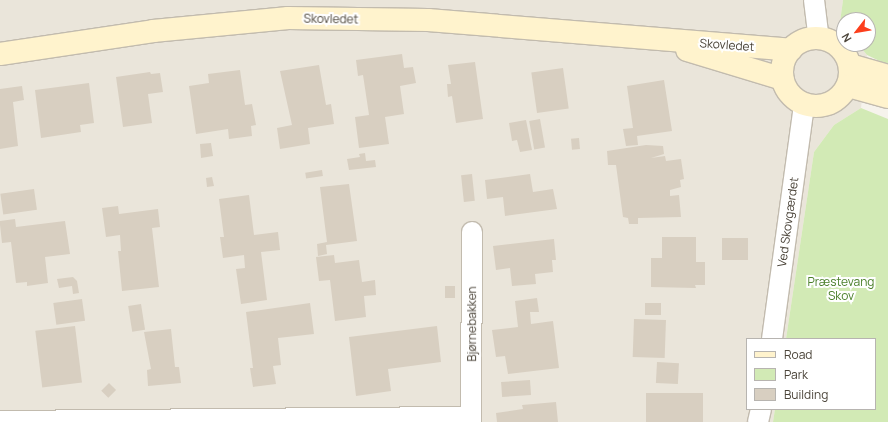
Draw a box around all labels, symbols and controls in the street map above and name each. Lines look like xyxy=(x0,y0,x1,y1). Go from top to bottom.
street label: Skovledet xyxy=(303,11,359,27)
north arrow xyxy=(836,12,876,52)
text: N xyxy=(838,31,855,45)
street label: Skovledet xyxy=(699,36,755,54)
street label: Ved Skovgærdet xyxy=(775,176,801,268)
park label: Præstevang Skov xyxy=(808,275,874,303)
street label: Bjørnebakken xyxy=(465,286,479,362)
legend xyxy=(746,338,876,410)
text: Road xyxy=(784,346,812,363)
text: Park xyxy=(784,366,808,383)
text: Building xyxy=(784,386,828,403)

